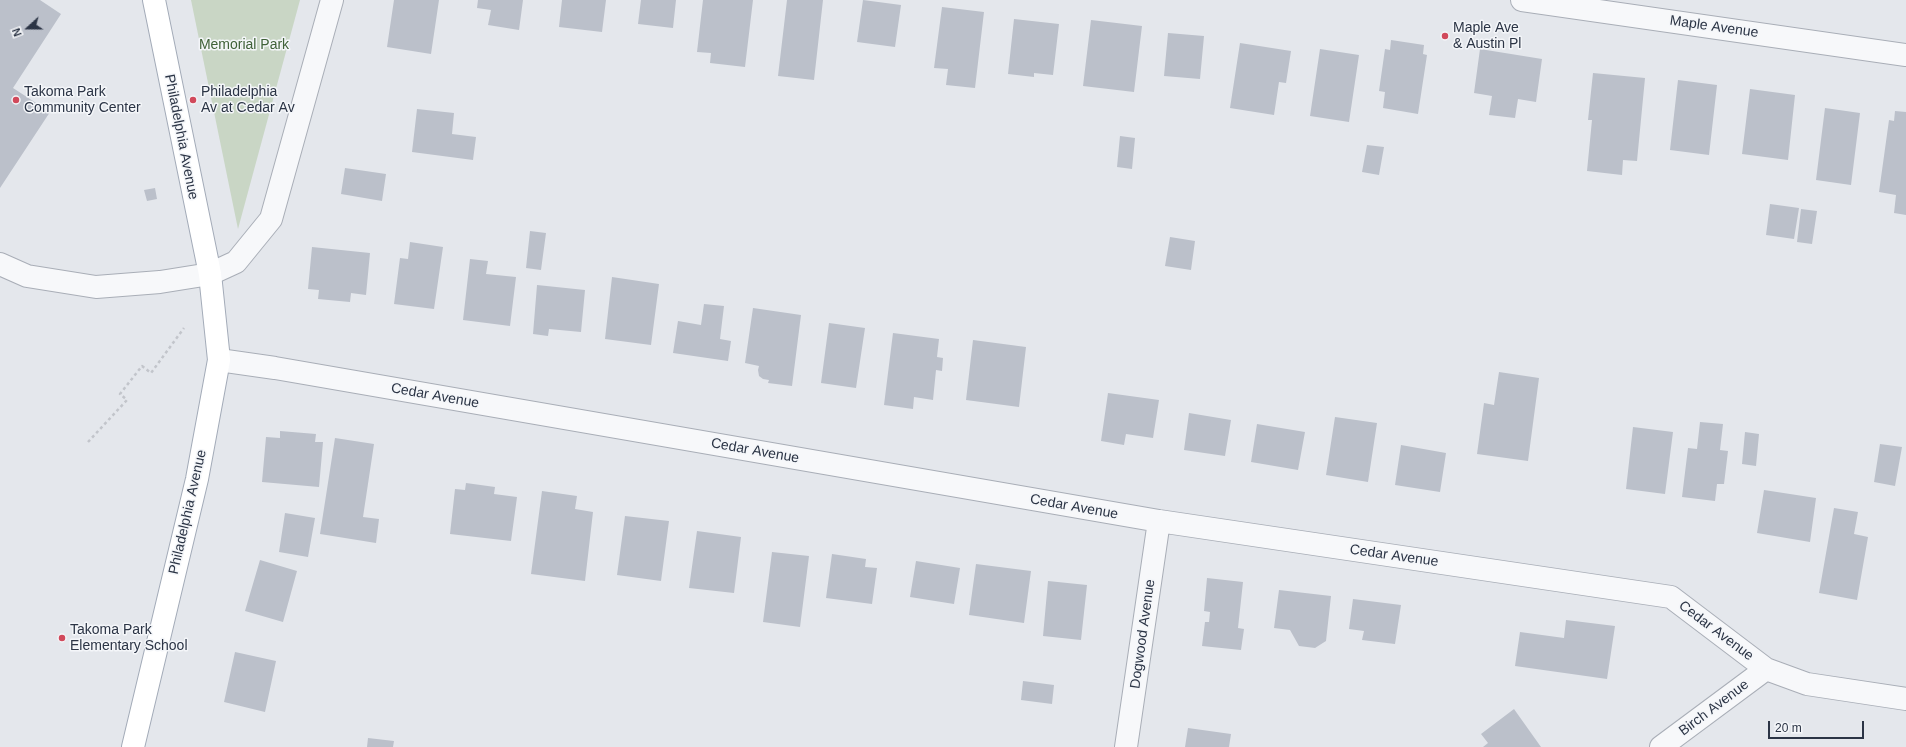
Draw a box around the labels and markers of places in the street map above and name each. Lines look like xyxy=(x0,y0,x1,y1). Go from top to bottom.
place label: Maple Ave & Austin Pl xyxy=(1453,20,1521,52)
marker: Maple Ave & Austin Pl xyxy=(1440,31,1450,41)
place label: Takoma Park Community Center xyxy=(24,84,141,116)
place label: Philadelphia Av at Cedar Av xyxy=(201,84,295,116)
marker: Takoma Park Community Center xyxy=(11,95,21,105)
marker: Philadelphia Av at Cedar Av xyxy=(188,95,198,105)
place label: Takoma Park Elementary School xyxy=(70,622,188,654)
marker: Takoma Park Elementary School xyxy=(57,633,67,643)

